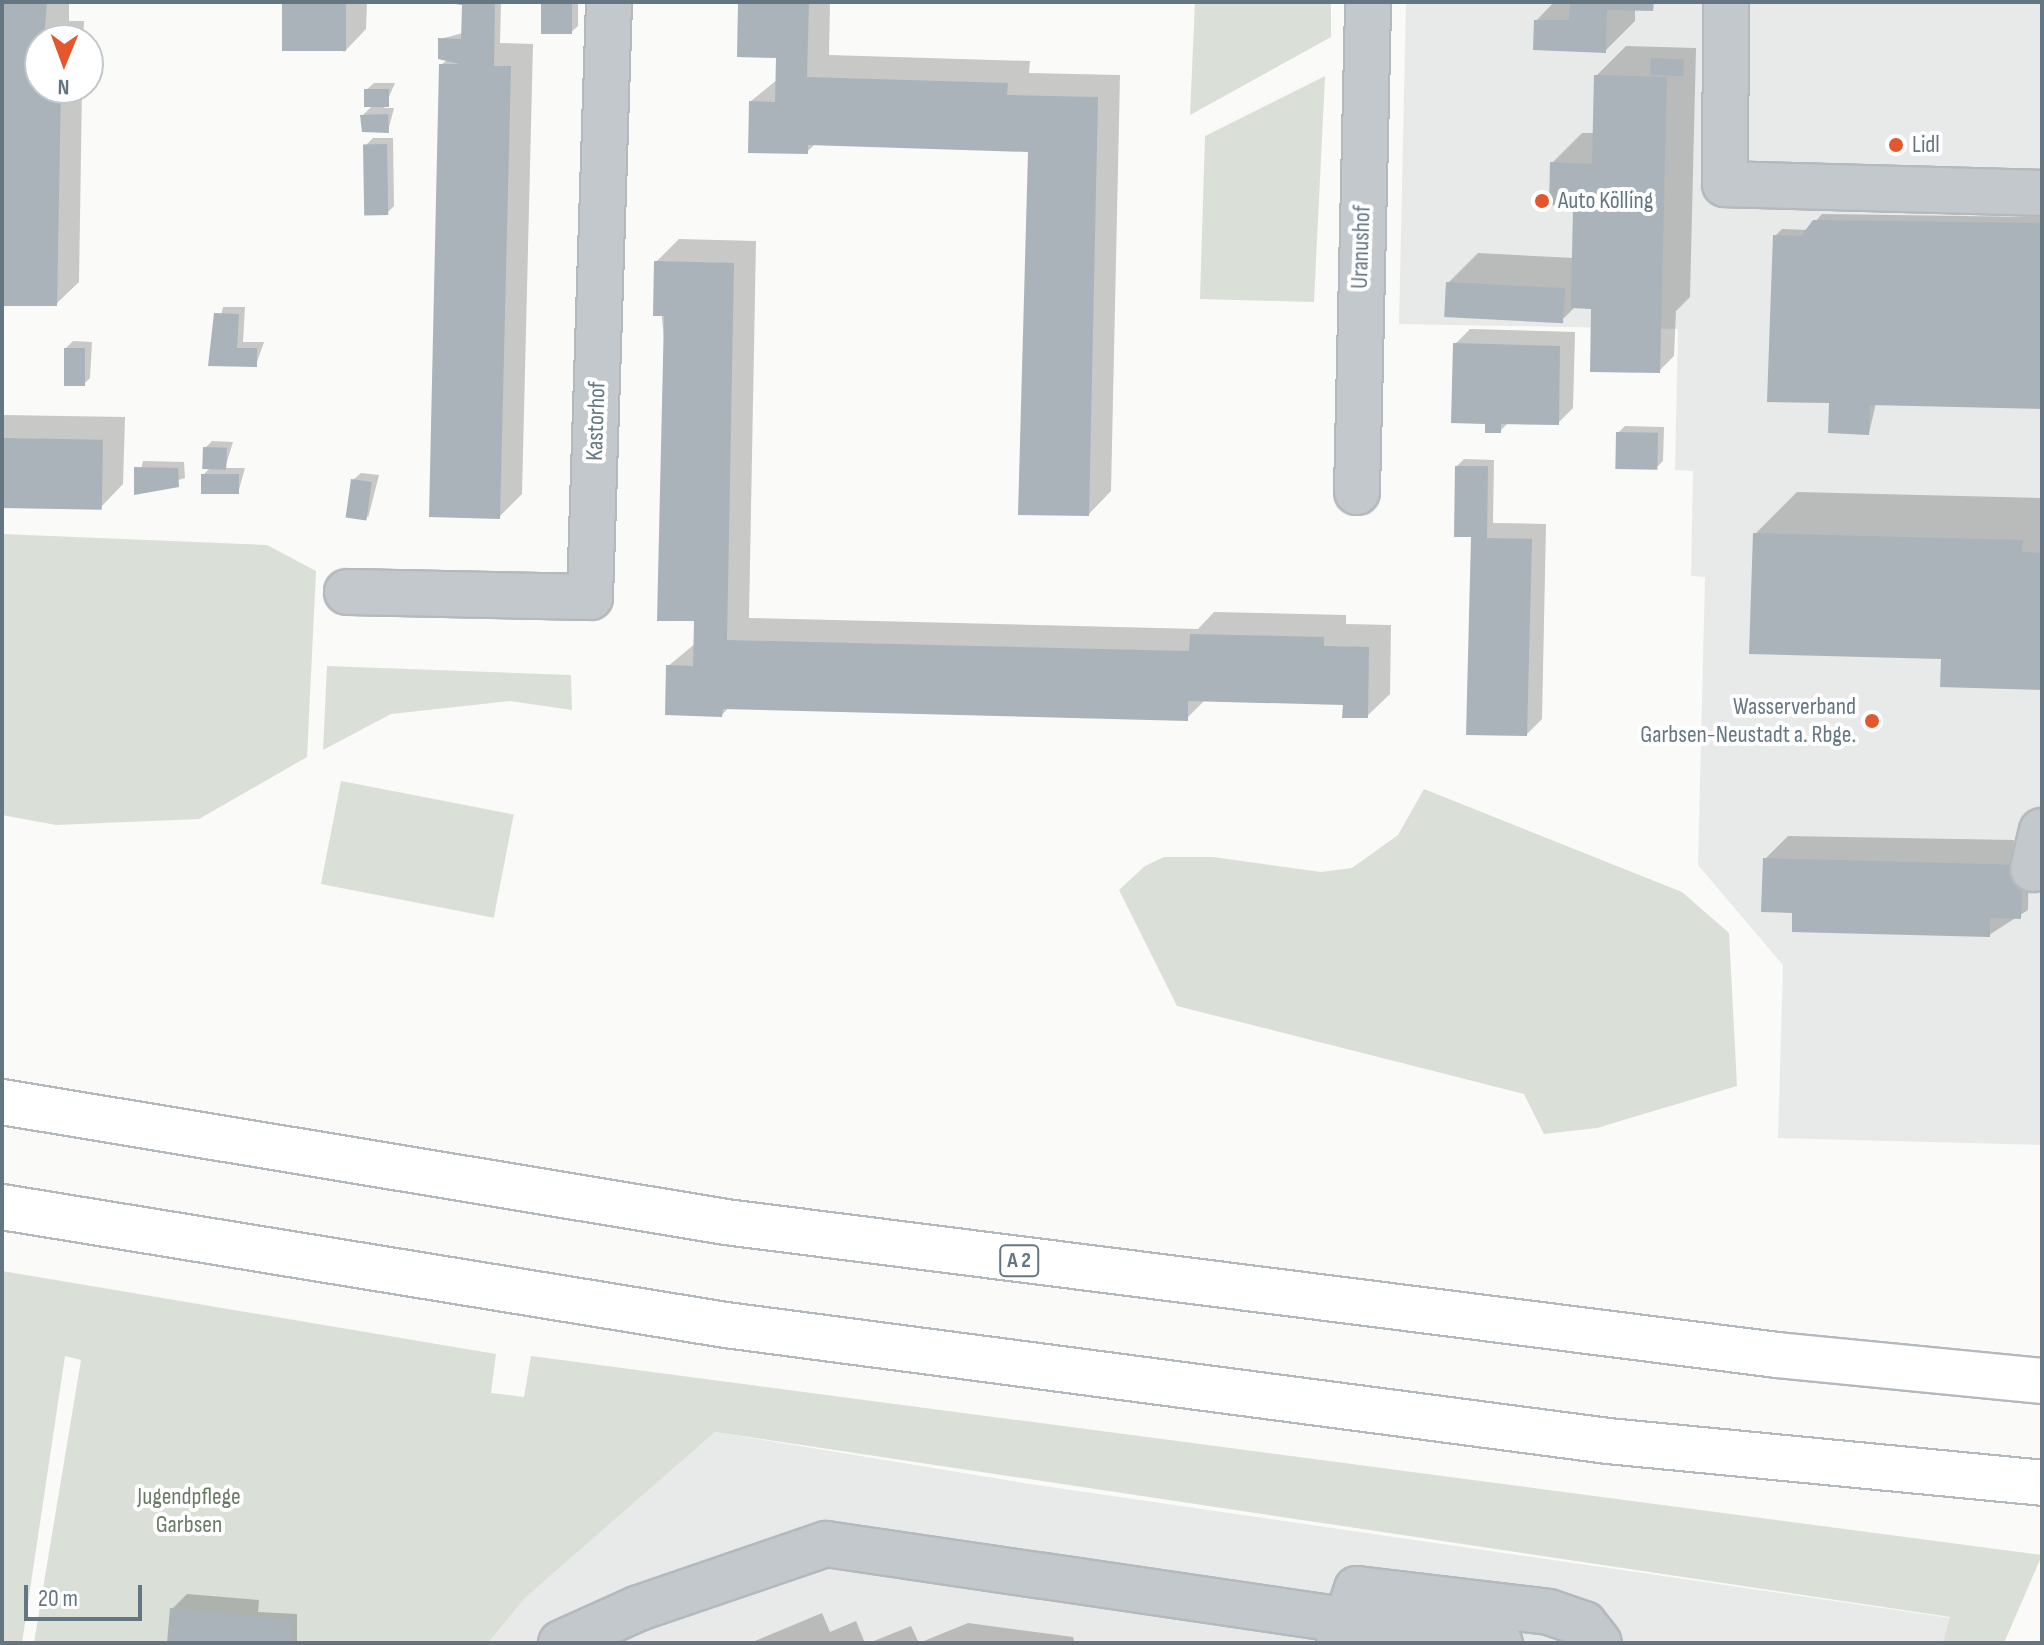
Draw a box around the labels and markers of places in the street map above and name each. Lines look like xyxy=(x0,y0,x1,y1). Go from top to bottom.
place label: Lidl xyxy=(1912,131,1940,159)
marker: Lidl xyxy=(1887,136,1905,154)
place label: Auto Kölling xyxy=(1558,187,1653,215)
marker: Auto Kölling xyxy=(1533,192,1551,210)
place label: Wasserverband Garbsen-Neustadt a. Rbge. xyxy=(1640,693,1856,749)
marker: Wasserverband Garbsen-Neustadt a. Rbge. xyxy=(1863,712,1881,730)

